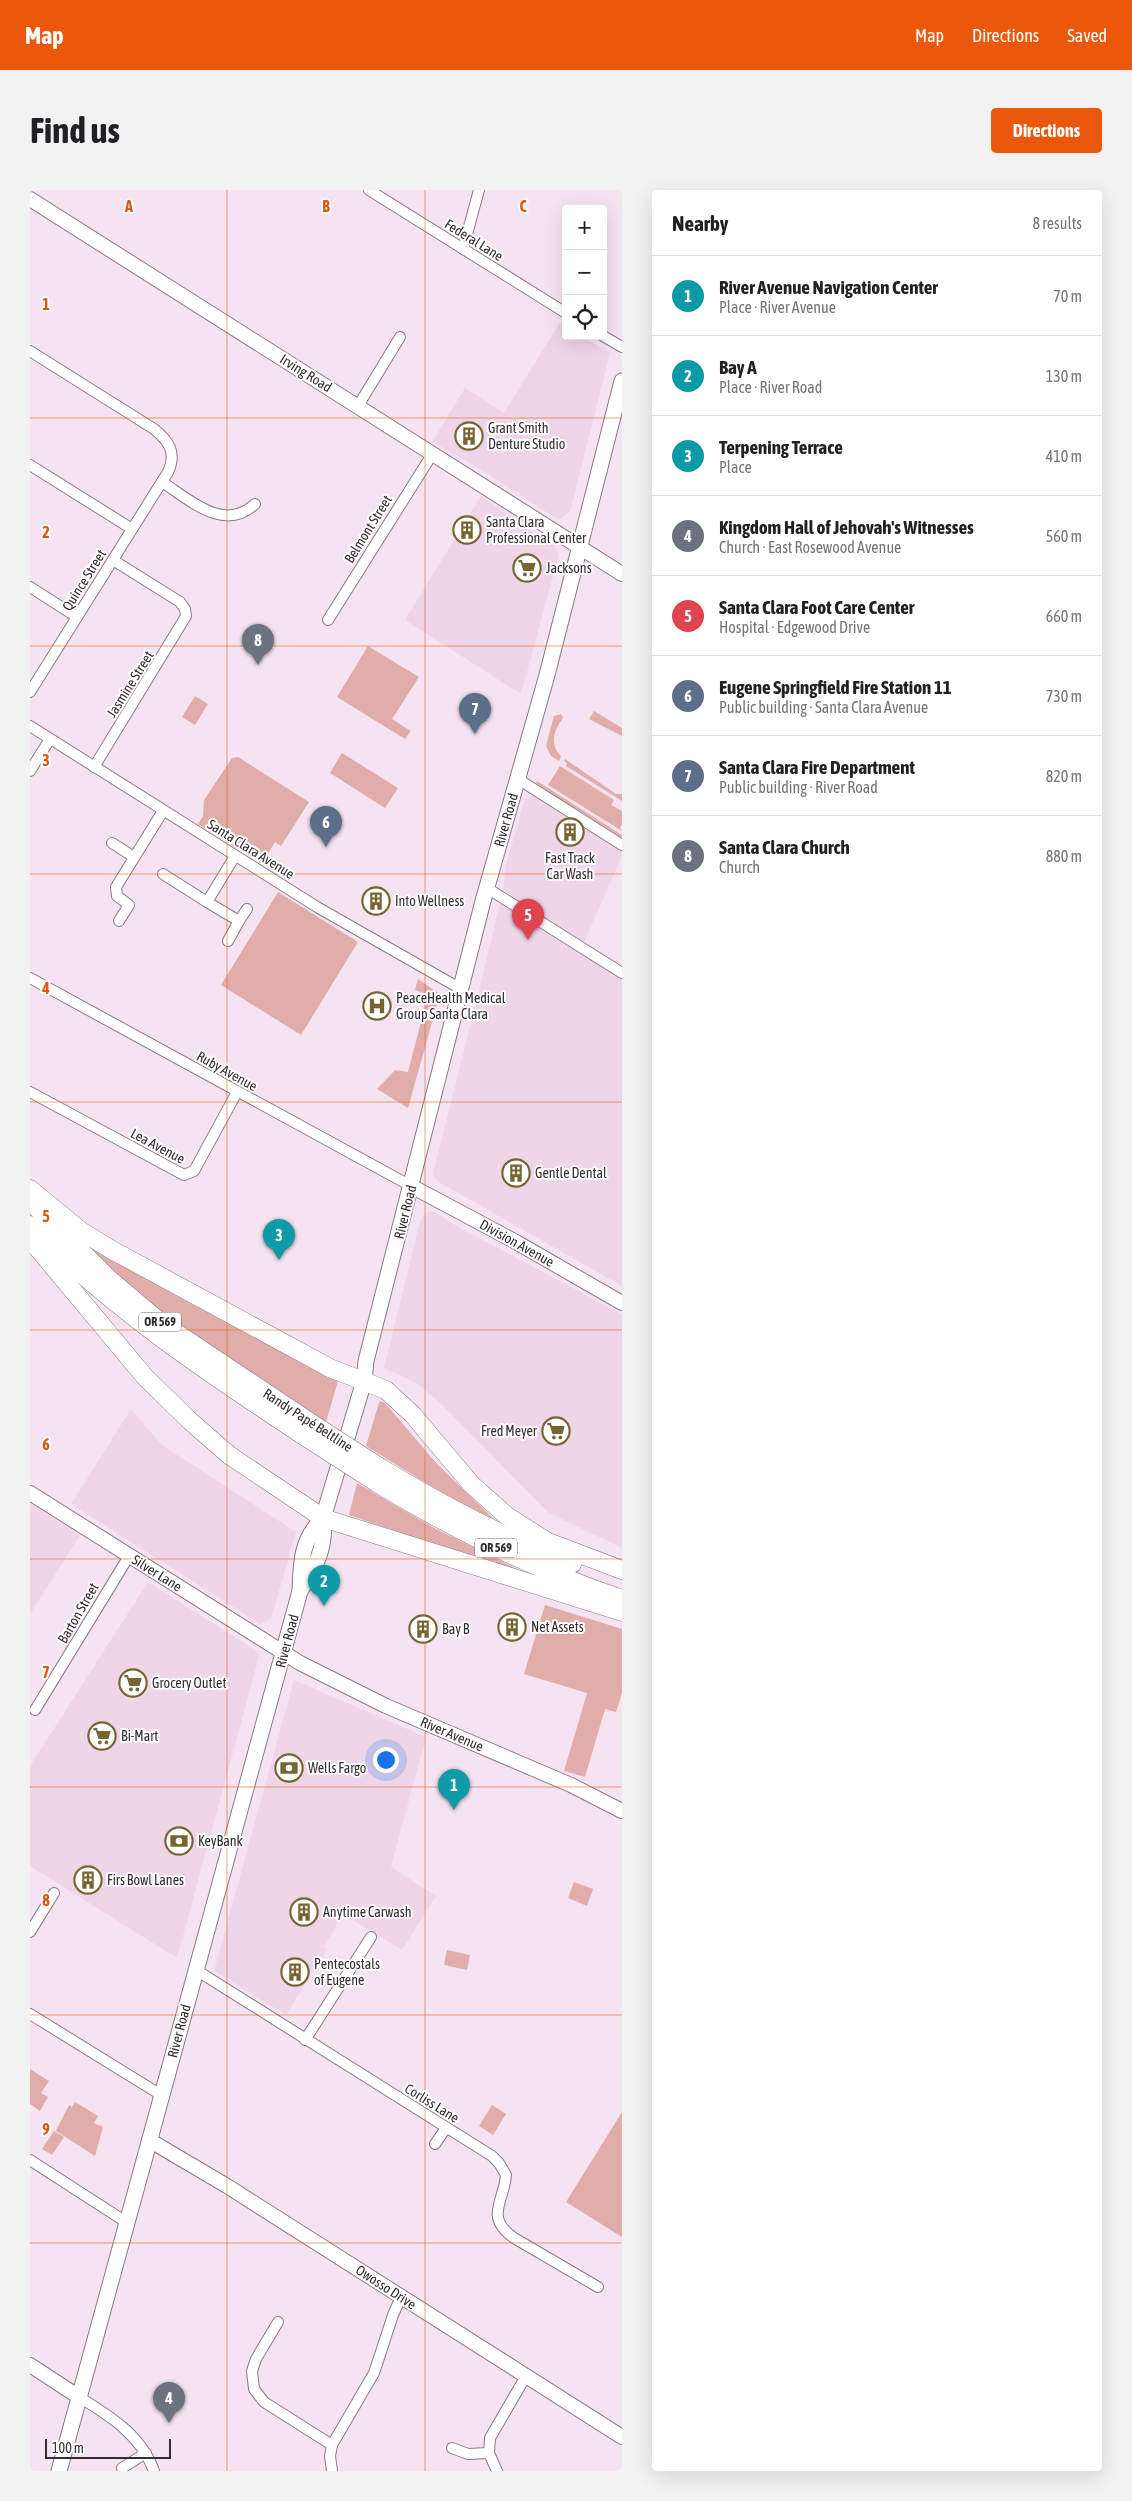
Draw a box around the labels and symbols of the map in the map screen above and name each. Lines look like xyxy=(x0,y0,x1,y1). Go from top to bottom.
text: A xyxy=(124,197,133,215)
text: B xyxy=(322,197,330,215)
text: C xyxy=(519,197,527,215)
street label: Federal Lane xyxy=(442,216,506,264)
text: 1 xyxy=(42,295,50,313)
street label: Irving Road xyxy=(277,351,335,395)
place label: Grant Smith Denture Studio xyxy=(488,420,565,452)
building icon: Grant Smith Denture Studio xyxy=(454,421,484,451)
street label: Belmont Street xyxy=(341,492,395,566)
place label: Santa Clara Professional Center xyxy=(486,514,587,546)
building icon: Santa Clara Professional Center xyxy=(452,515,482,545)
text: 2 xyxy=(42,523,50,541)
street label: Quince Street xyxy=(59,546,109,614)
supermarket icon: Jacksons xyxy=(512,553,542,583)
place label: Jacksons xyxy=(546,560,592,576)
pin: 8 xyxy=(242,624,274,665)
street label: Jasmine Street xyxy=(103,648,157,720)
pin: 7 xyxy=(459,693,491,734)
text: 3 xyxy=(42,751,50,769)
street label: River Road xyxy=(491,791,521,849)
pin: 6 xyxy=(310,806,342,847)
street label: Santa Clara Avenue xyxy=(205,816,297,882)
building icon: Fast Track Car Wash xyxy=(555,817,585,847)
place label: Fast Track Car Wash xyxy=(545,850,595,882)
building icon: Into Wellness xyxy=(361,886,391,916)
place label: Into Wellness xyxy=(395,893,464,909)
pin: 5 xyxy=(512,899,544,940)
text: 4 xyxy=(41,979,50,997)
place label: PeaceHealth Medical Group Santa Clara xyxy=(396,990,506,1022)
hospital icon: PeaceHealth Medical Group Santa Clara xyxy=(362,991,392,1021)
street label: Ruby Avenue xyxy=(194,1048,260,1094)
street label: Lea Avenue xyxy=(128,1125,188,1167)
building icon: Gentle Dental xyxy=(501,1158,531,1188)
place label: Gentle Dental xyxy=(535,1165,607,1181)
street label: River Road xyxy=(391,1183,419,1241)
text: 5 xyxy=(42,1207,50,1225)
street label: Division Avenue xyxy=(477,1216,557,1270)
pin: 3 xyxy=(263,1219,295,1260)
road number: OR 569 xyxy=(139,1312,181,1332)
street label: Randy Papé Beltline xyxy=(260,1385,356,1455)
supermarket icon: Fred Meyer xyxy=(541,1416,571,1446)
place label: Fred Meyer xyxy=(481,1423,538,1439)
text: 6 xyxy=(42,1435,50,1453)
road number: OR 569 xyxy=(475,1539,517,1558)
street label: Silver Lane xyxy=(129,1551,185,1595)
pin: 2 xyxy=(308,1565,340,1606)
street label: Barton Street xyxy=(54,1580,102,1646)
street label: River Road xyxy=(272,1612,302,1670)
building icon: Net Assets xyxy=(497,1612,527,1642)
building icon: Bay B xyxy=(408,1614,438,1644)
place label: Net Assets xyxy=(531,1619,584,1635)
place label: Bay B xyxy=(442,1621,470,1637)
text: 7 xyxy=(42,1663,50,1681)
supermarket icon: Grocery Outlet xyxy=(118,1668,148,1698)
place label: Grocery Outlet xyxy=(152,1675,226,1691)
street label: River Avenue xyxy=(418,1714,486,1754)
supermarket icon: Bi-Mart xyxy=(87,1721,117,1751)
place label: Bi-Mart xyxy=(121,1728,158,1744)
your location xyxy=(373,1747,399,1773)
bank icon: Wells Fargo xyxy=(274,1753,304,1783)
place label: Wells Fargo xyxy=(308,1760,366,1776)
pin: 1 xyxy=(438,1769,470,1810)
bank icon: KeyBank xyxy=(164,1826,194,1856)
place label: KeyBank xyxy=(198,1833,243,1849)
building icon: Firs Bowl Lanes xyxy=(73,1865,103,1895)
place label: Firs Bowl Lanes xyxy=(107,1872,184,1888)
text: 8 xyxy=(42,1891,50,1909)
building icon: Anytime Carwash xyxy=(289,1897,319,1927)
place label: Anytime Carwash xyxy=(323,1904,411,1920)
place label: Pentecostals of Eugene xyxy=(314,1956,380,1988)
building icon: Pentecostals of Eugene xyxy=(280,1957,310,1987)
street label: River Road xyxy=(164,2002,194,2060)
street label: Corliss Lane xyxy=(402,2080,462,2126)
text: 9 xyxy=(42,2120,50,2138)
street label: Owosso Drive xyxy=(353,2262,419,2312)
pin: 4 xyxy=(153,2382,185,2423)
scale bar xyxy=(45,2436,171,2459)

